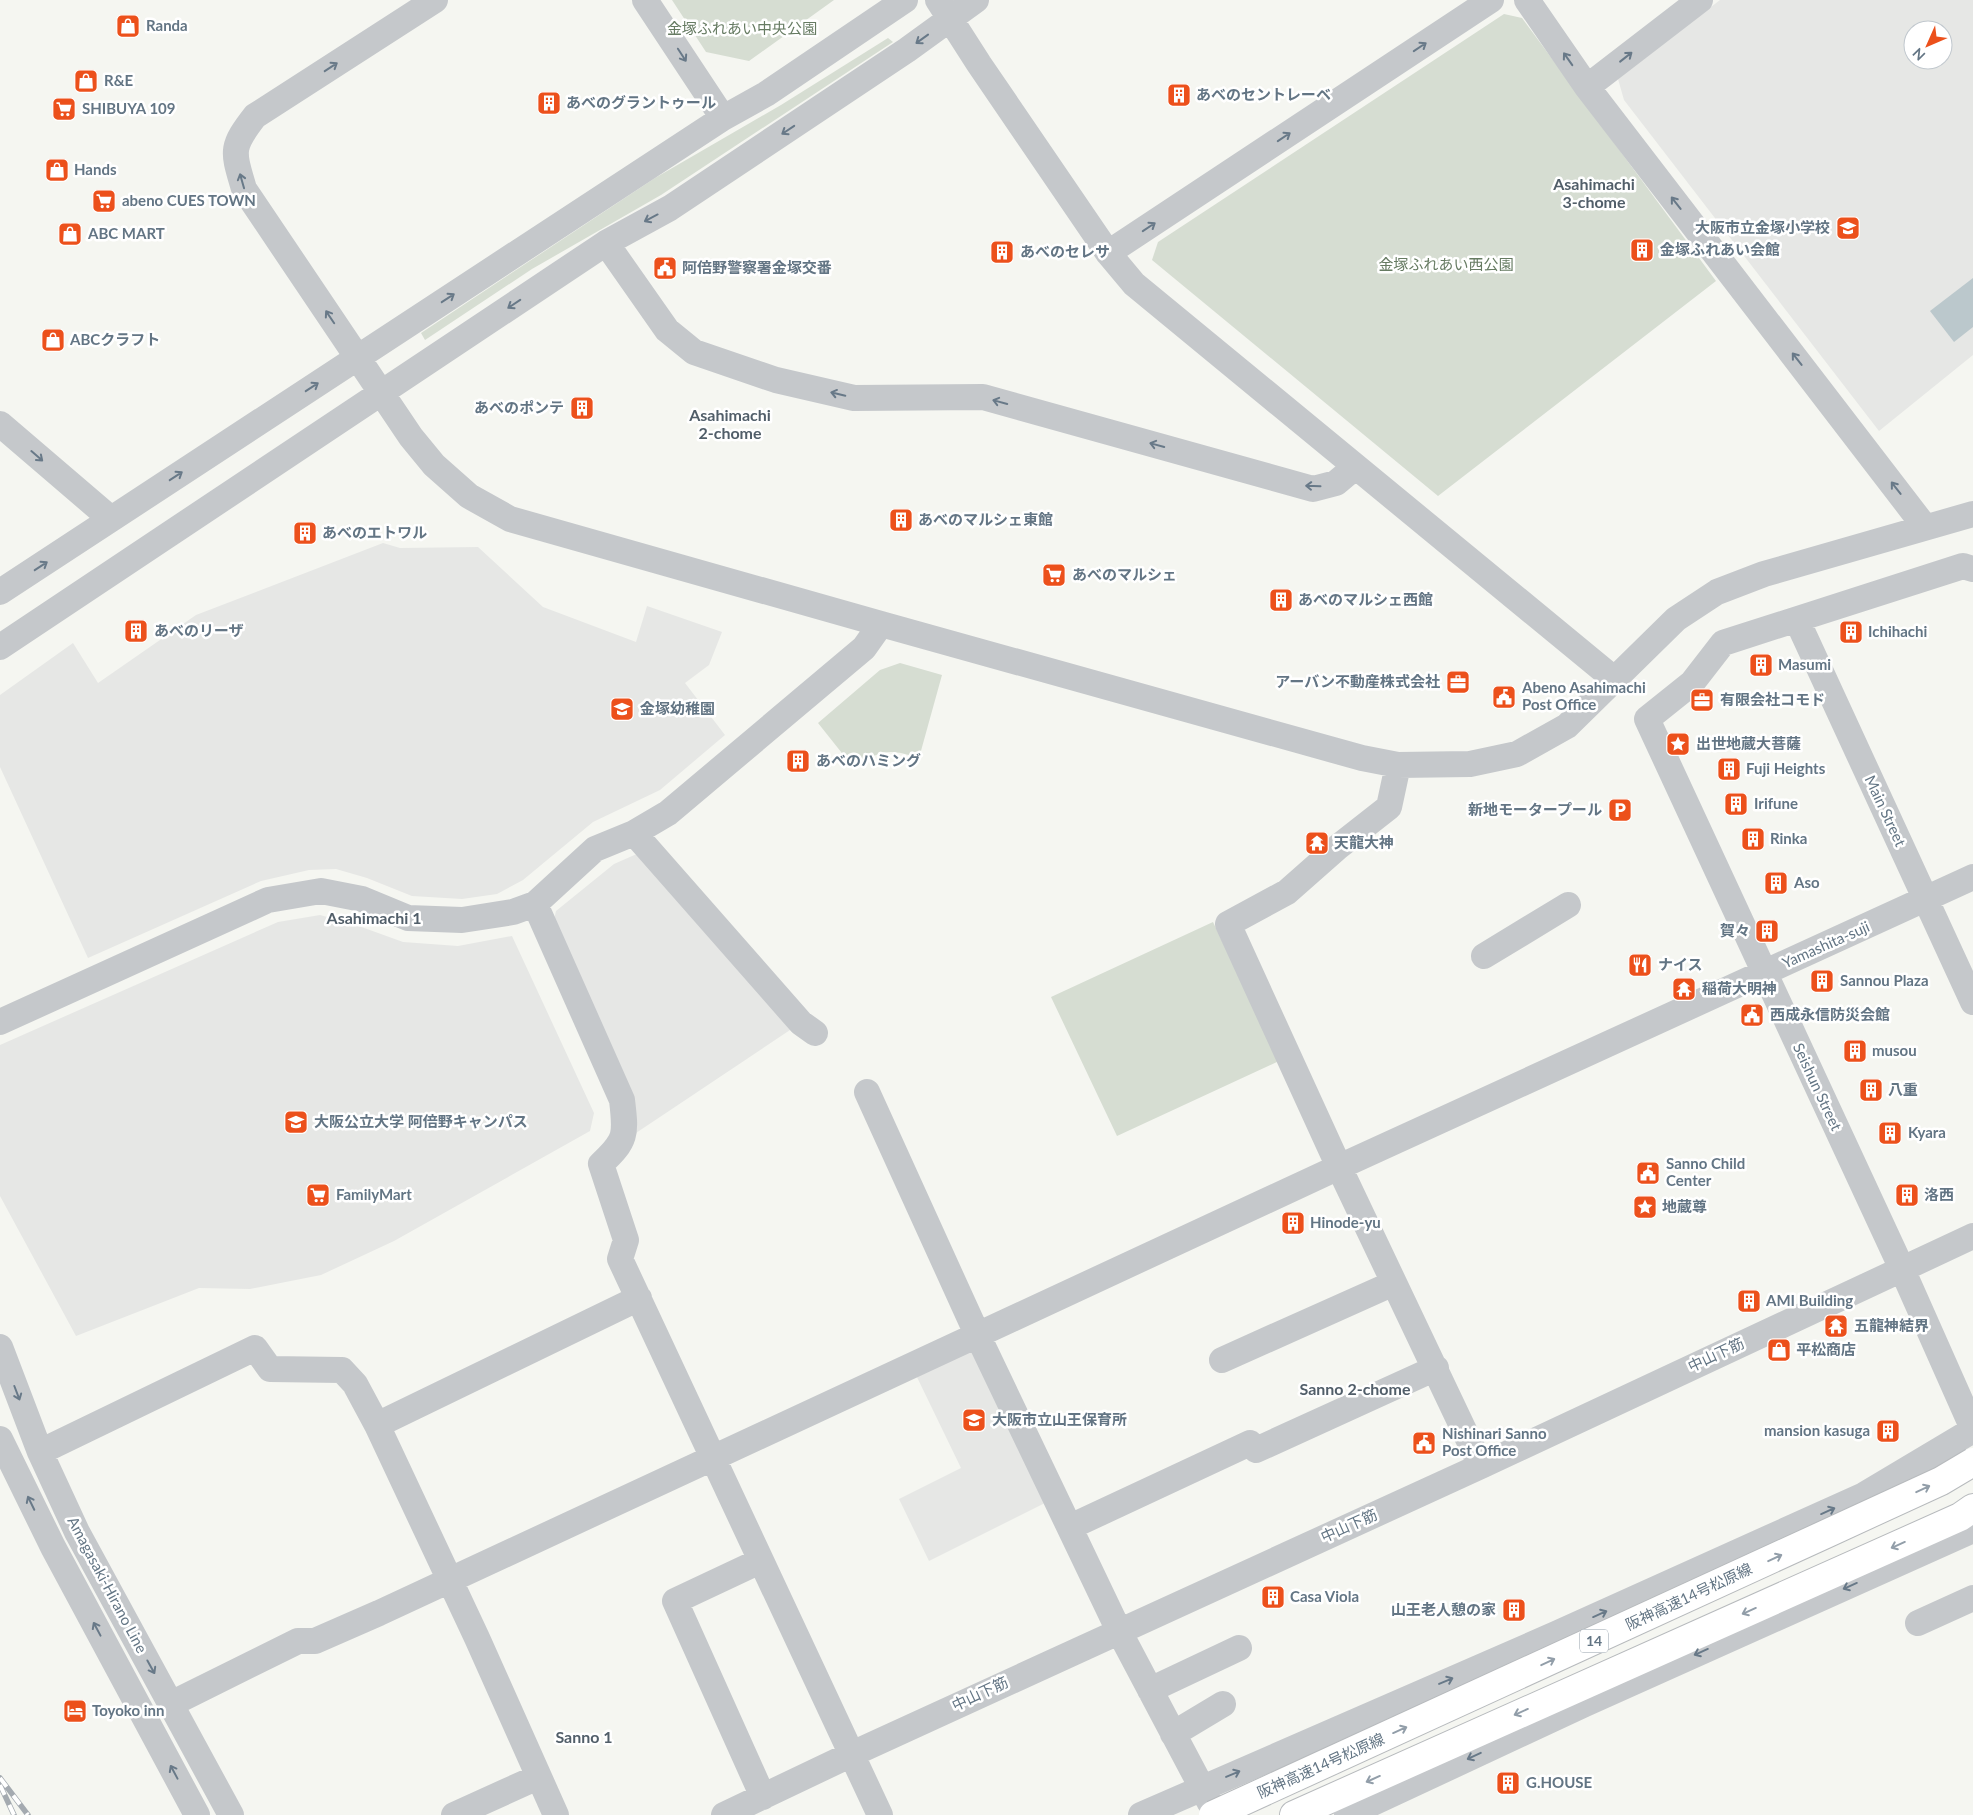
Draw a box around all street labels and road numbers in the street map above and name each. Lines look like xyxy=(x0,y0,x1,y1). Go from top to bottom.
street label: Main Street xyxy=(1862,772,1910,850)
street label: Yamashita-suji xyxy=(1779,917,1872,971)
street label: Seishun Street xyxy=(1790,1040,1846,1134)
street label: 中山下筋 xyxy=(1685,1333,1747,1375)
street label: 中山下筋 xyxy=(1318,1505,1380,1546)
street label: Amagasaki-Hirano Line xyxy=(64,1513,152,1656)
street label: 阪神高速14号松原線 xyxy=(1623,1559,1755,1633)
road number: 14 xyxy=(1580,1630,1608,1652)
street label: 中山下筋 xyxy=(949,1672,1011,1714)
street label: 阪神高速14号松原線 xyxy=(1254,1729,1387,1801)

